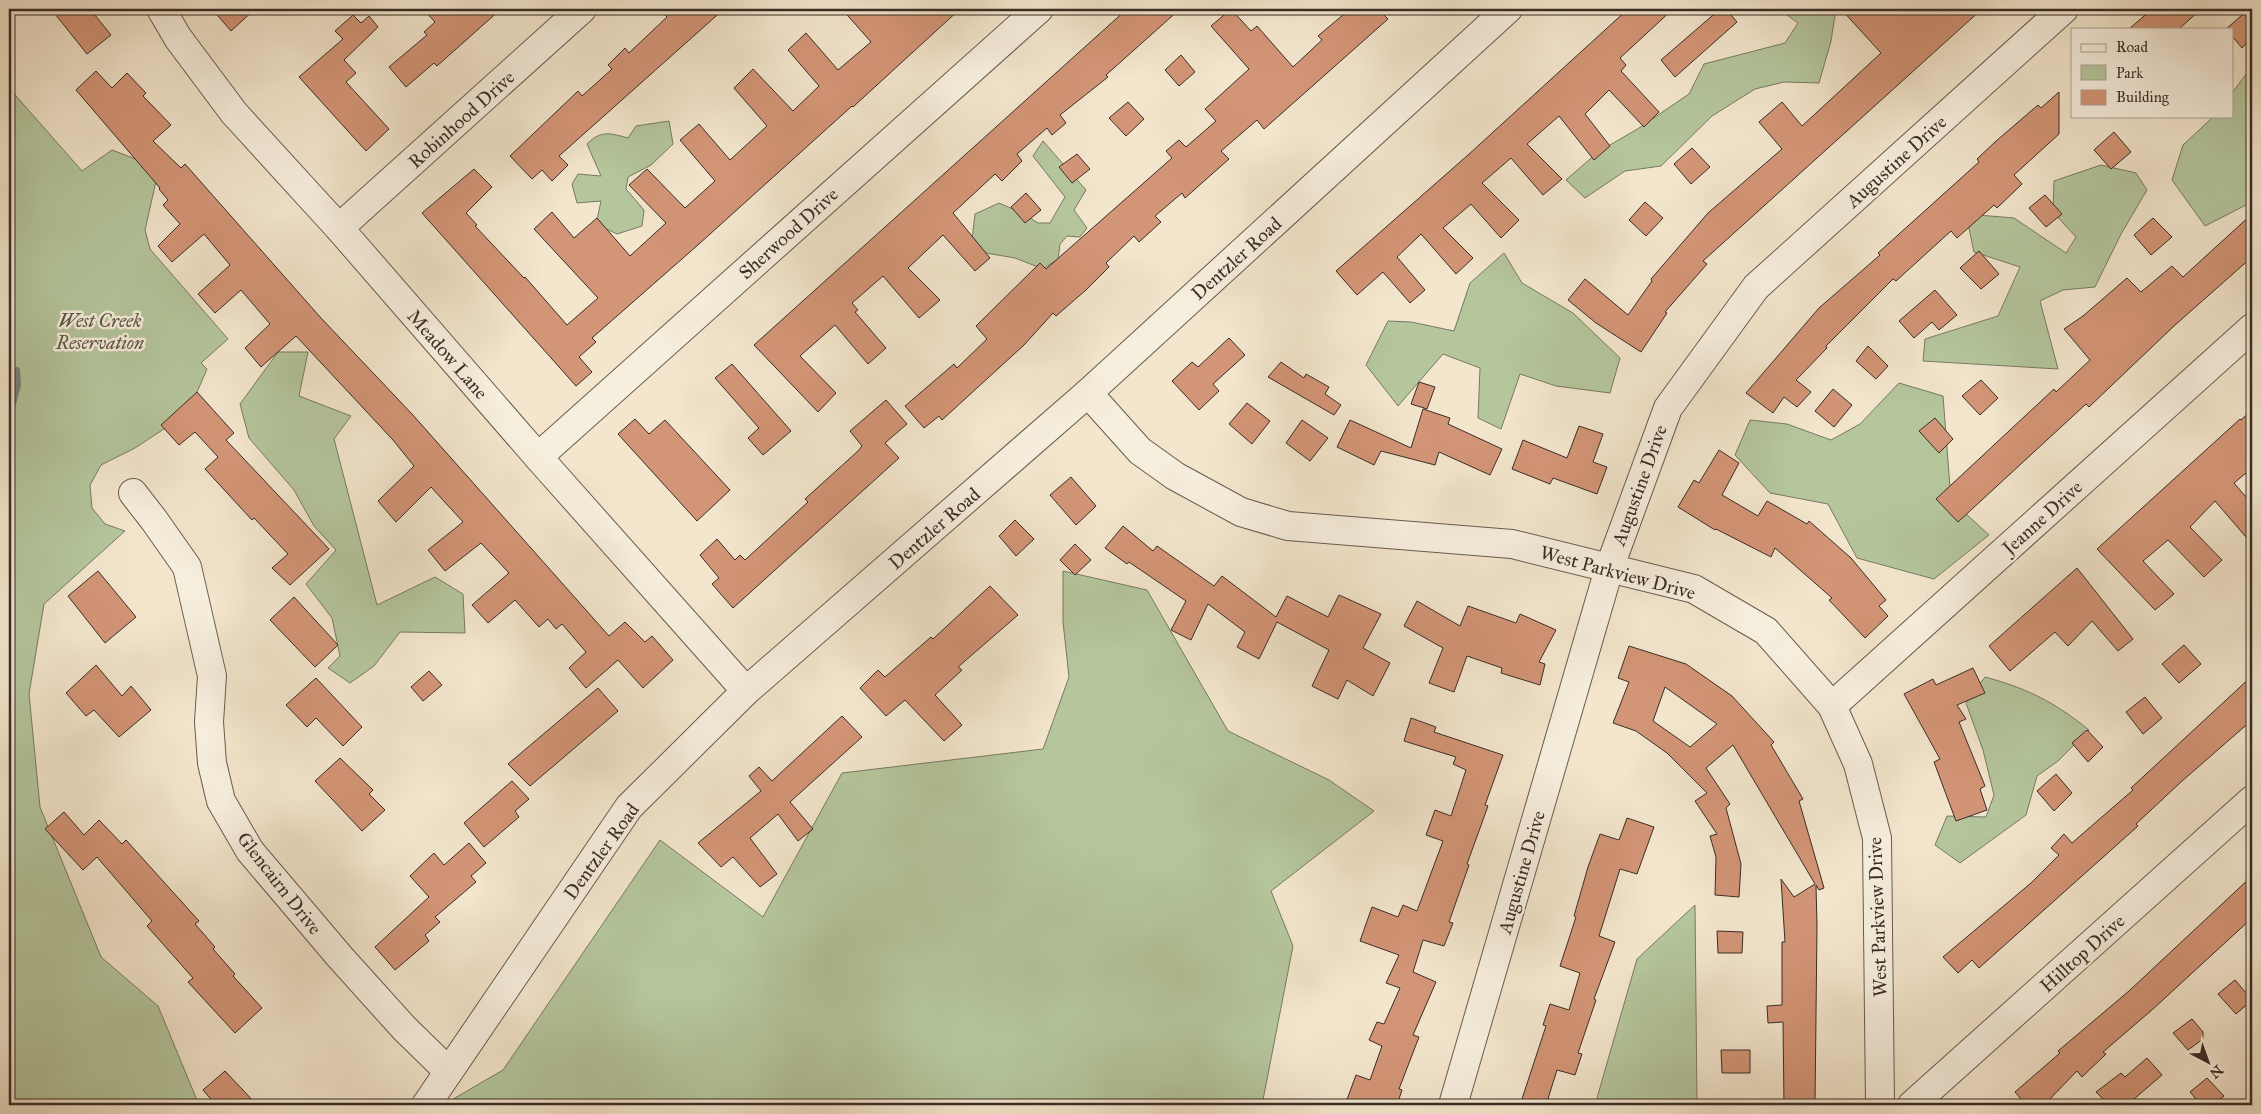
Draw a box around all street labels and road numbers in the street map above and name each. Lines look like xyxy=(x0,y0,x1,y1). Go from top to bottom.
street label: Robinhood Drive xyxy=(403,66,519,173)
street label: Augustine Drive xyxy=(1841,110,1952,214)
street label: Sherwood Drive xyxy=(734,183,843,284)
street label: Dentzler Road xyxy=(1187,212,1286,305)
street label: Meadow Lane xyxy=(402,305,493,404)
street label: Augustine Drive xyxy=(1607,421,1673,550)
street label: Jeanne Drive xyxy=(1996,475,2088,561)
street label: Dentzler Road xyxy=(884,482,985,574)
street label: West Parkview Drive xyxy=(1538,541,1698,604)
street label: Dentzler Road xyxy=(559,798,644,904)
street label: Augustine Drive xyxy=(1493,808,1551,938)
street label: Glencairn Drive xyxy=(232,827,327,939)
street label: West Parkview Drive xyxy=(1863,837,1892,997)
street label: Hilltop Drive xyxy=(2035,909,2129,997)

